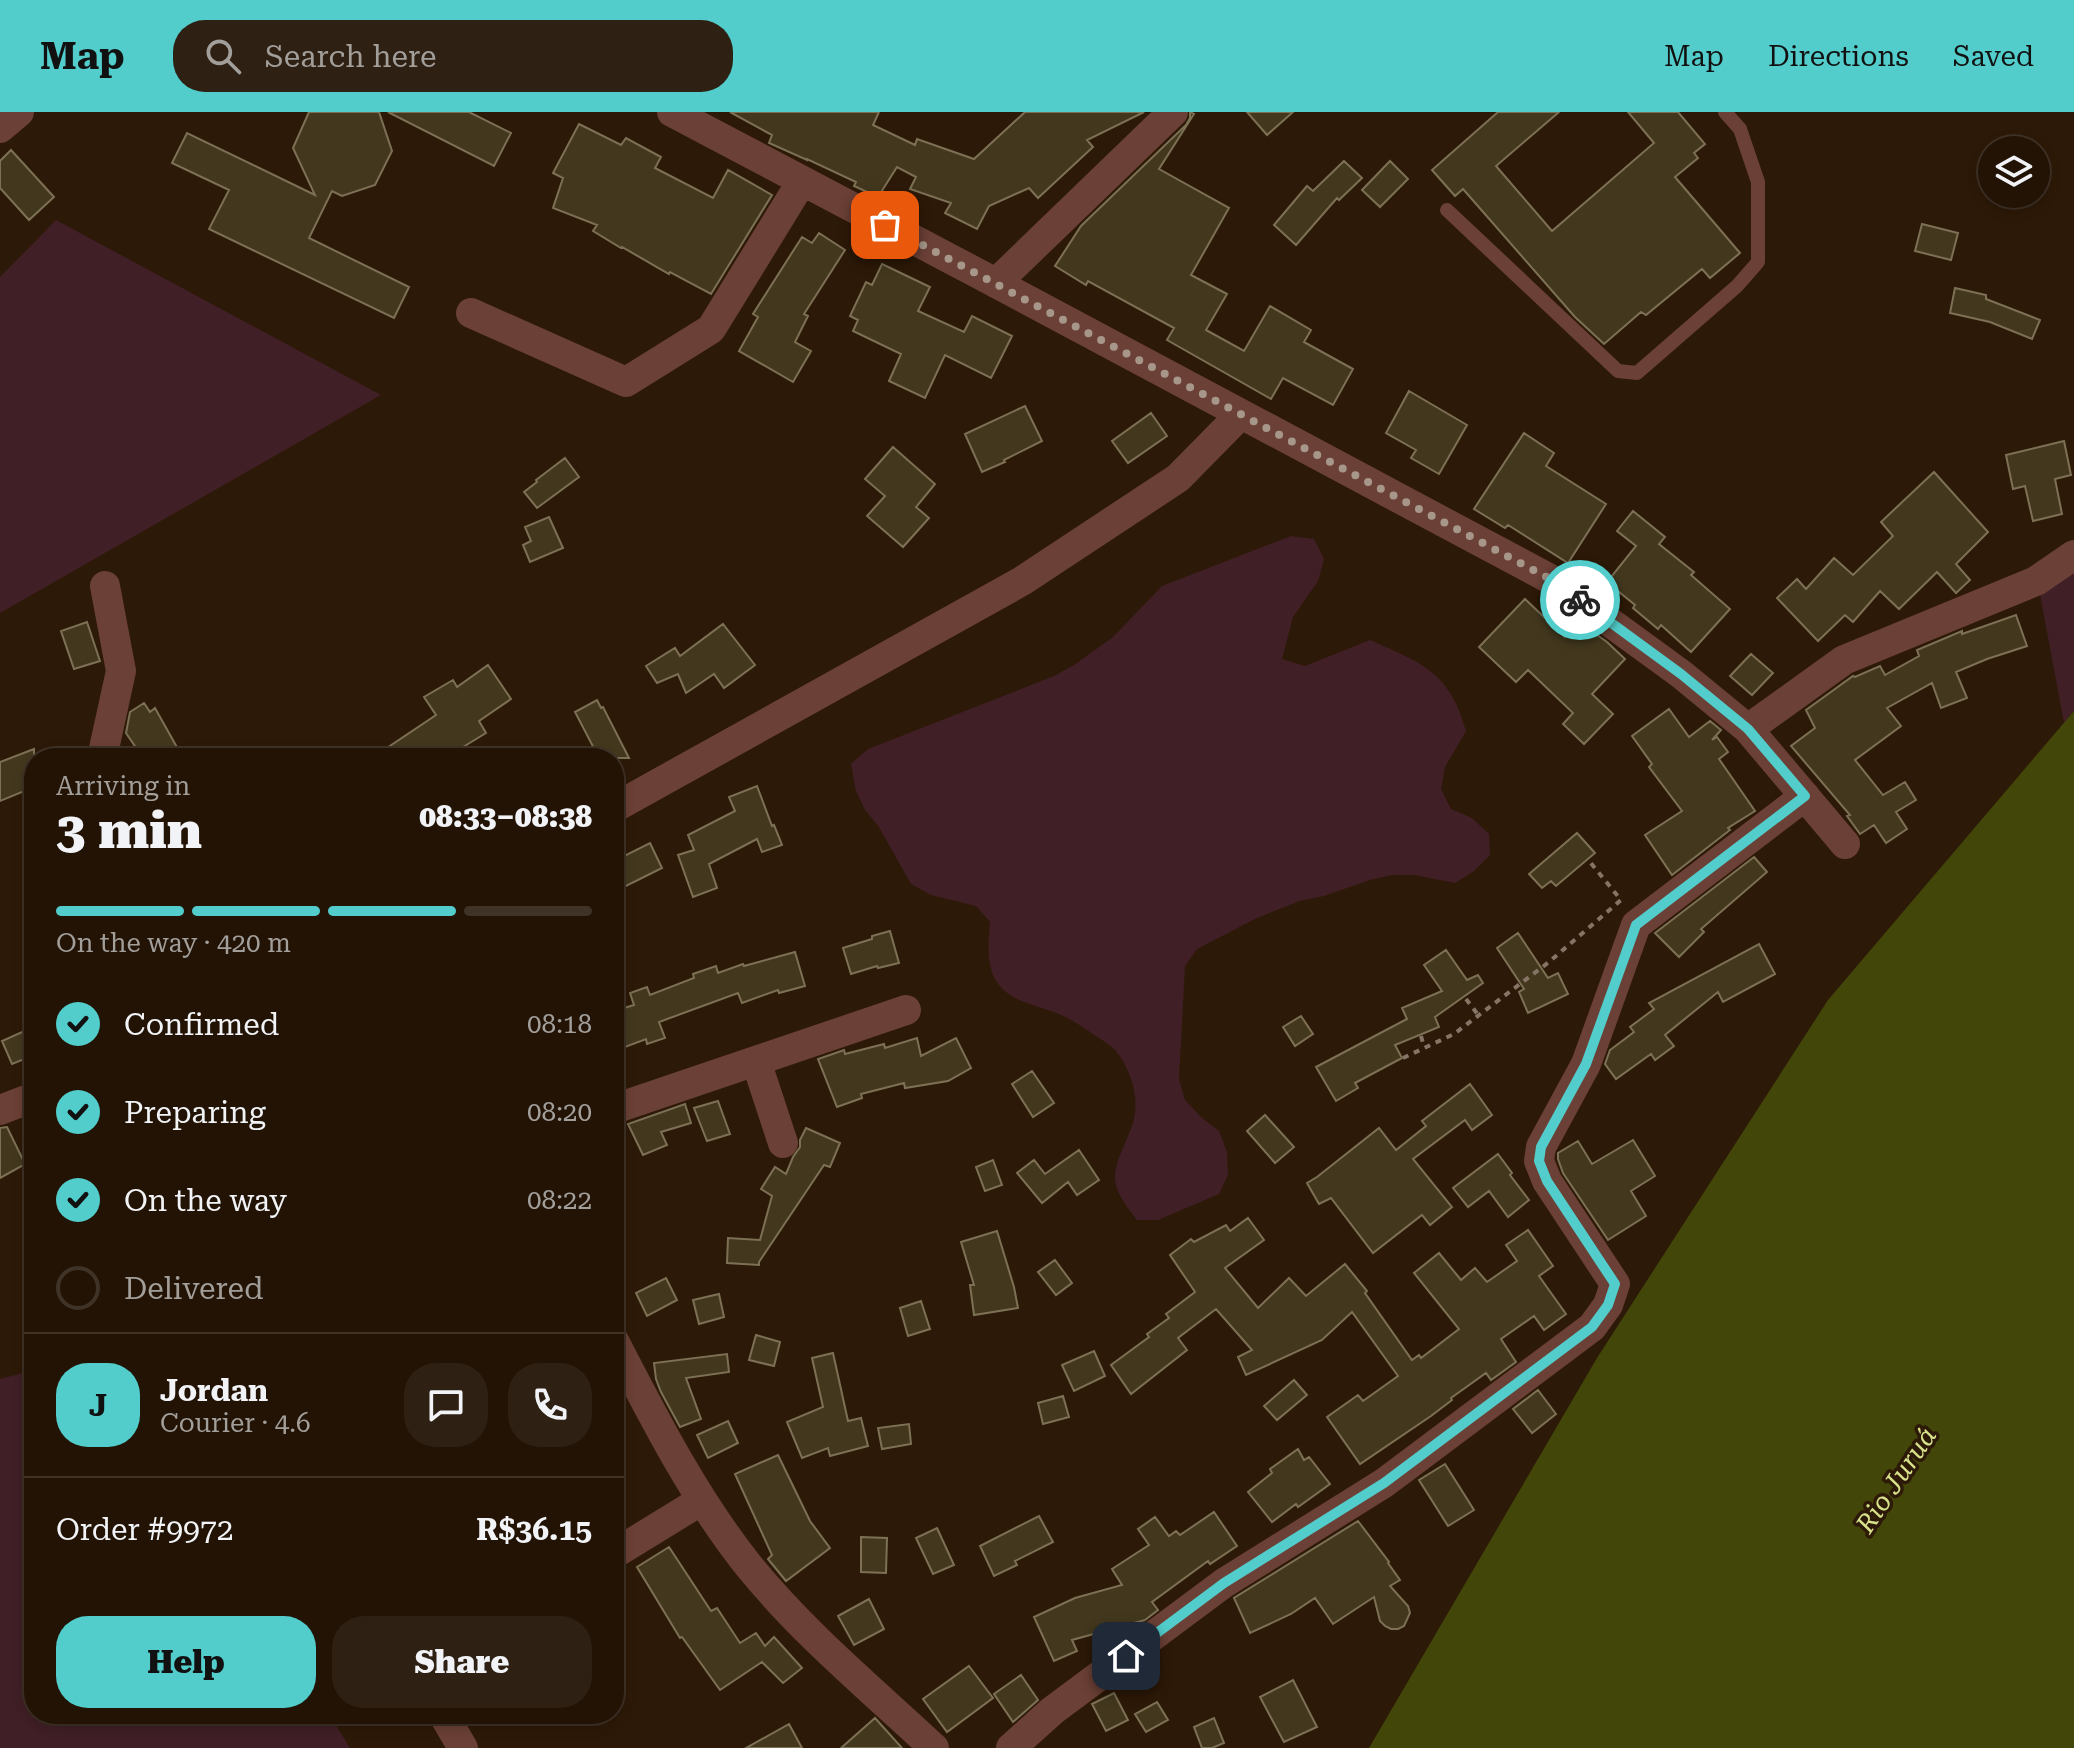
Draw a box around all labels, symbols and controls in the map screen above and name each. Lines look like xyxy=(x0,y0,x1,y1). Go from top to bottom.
search box xyxy=(173,20,733,92)
text: Map xyxy=(40,34,125,78)
icon: search xyxy=(201,34,245,78)
text: Search here xyxy=(265,39,437,74)
text: Map xyxy=(1664,40,1724,73)
text: Directions xyxy=(1768,40,1909,73)
text: Saved xyxy=(1953,40,2034,73)
map controls xyxy=(1978,136,2050,208)
button: layers xyxy=(1978,136,2050,208)
pin xyxy=(851,191,919,259)
icon: bag xyxy=(863,203,907,247)
courier xyxy=(1540,560,1620,640)
icon: bike xyxy=(1558,578,1602,622)
text: Arriving in xyxy=(56,771,190,801)
text: 08:33–08:38 xyxy=(419,799,592,834)
text: 3 min xyxy=(56,800,202,861)
text: On the way · 420 m xyxy=(56,928,291,958)
icon: check xyxy=(56,1002,100,1046)
text: Confirmed xyxy=(124,1007,279,1042)
text: 08:18 xyxy=(527,1009,592,1039)
icon: check xyxy=(56,1090,100,1134)
text: Preparing xyxy=(124,1095,266,1130)
text: 08:20 xyxy=(527,1097,592,1127)
icon: check xyxy=(56,1178,100,1222)
text: On the way xyxy=(124,1183,287,1218)
text: 08:22 xyxy=(527,1185,592,1215)
text: Delivered xyxy=(124,1271,263,1306)
button: chat xyxy=(404,1363,488,1447)
button: phone xyxy=(508,1363,592,1447)
text: Jordan xyxy=(160,1373,268,1408)
text: J xyxy=(89,1388,107,1423)
text: Courier · 4.6 xyxy=(160,1408,310,1438)
water label: Rio Juruá xyxy=(1849,1422,1942,1539)
text: Order #9972 xyxy=(56,1512,234,1547)
text: R$36.15 xyxy=(476,1512,592,1547)
button: Help xyxy=(56,1616,316,1708)
button: Share xyxy=(332,1616,592,1708)
pin xyxy=(1092,1622,1160,1690)
icon: home xyxy=(1104,1634,1148,1678)

